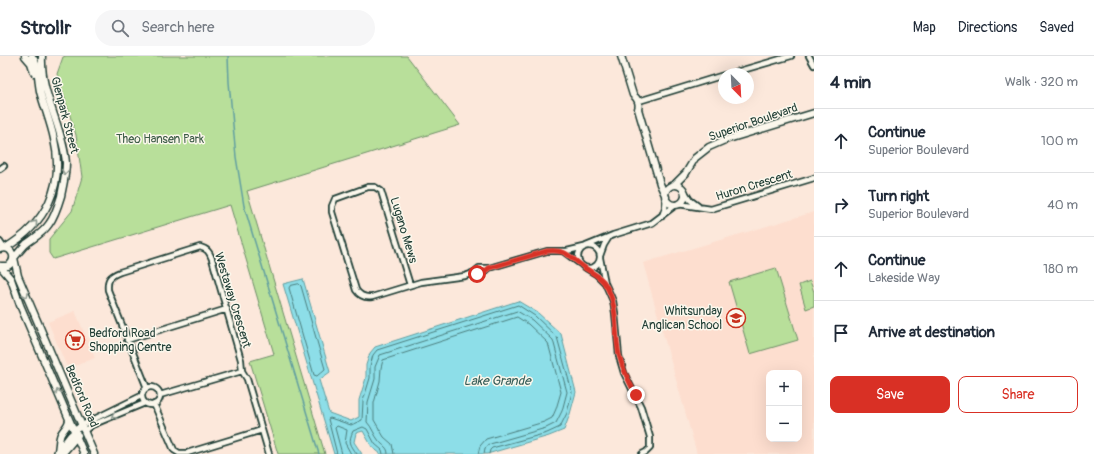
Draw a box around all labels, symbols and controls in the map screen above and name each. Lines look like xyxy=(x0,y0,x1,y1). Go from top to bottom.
search box xyxy=(95,10,375,46)
text: Strollr xyxy=(20,16,71,40)
icon: search xyxy=(109,17,131,39)
text: Search here xyxy=(141,18,214,37)
text: Map xyxy=(913,19,936,36)
text: Directions xyxy=(958,19,1017,36)
text: Saved xyxy=(1039,19,1074,36)
north arrow xyxy=(718,68,754,104)
text: 4 min xyxy=(830,72,871,93)
text: Walk · 320 m xyxy=(1005,74,1078,90)
street label: Glenpark Street xyxy=(47,75,82,155)
street label: Superior Boulevard xyxy=(707,100,800,145)
text: Continue xyxy=(868,123,926,142)
icon: ahead xyxy=(830,130,852,152)
park label: Theo Hansen Park xyxy=(116,132,204,147)
text: 100 m xyxy=(1041,133,1078,149)
text: Superior Boulevard xyxy=(868,142,969,158)
street label: Huron Crescent xyxy=(714,167,794,204)
one-way arrow xyxy=(61,169,70,175)
text: Turn right xyxy=(868,187,929,206)
icon: right xyxy=(830,194,852,216)
street label: Lugano Mews xyxy=(386,195,421,266)
text: 40 m xyxy=(1047,197,1078,213)
text: Superior Boulevard xyxy=(868,206,969,222)
one-way arrow xyxy=(30,221,37,228)
street label: Westaway Crescent xyxy=(211,250,254,350)
text: Continue xyxy=(868,251,926,270)
icon: ahead xyxy=(830,258,852,280)
text: 180 m xyxy=(1043,261,1078,277)
route start xyxy=(468,265,486,283)
text: Lakeside Way xyxy=(868,270,940,286)
one-way arrow xyxy=(22,292,30,299)
place label: Whitsunday Anglican School xyxy=(641,304,722,333)
school or university icon: Whitsunday Anglican School xyxy=(725,307,747,329)
icon: arrive xyxy=(830,322,852,344)
text: Arrive at destination xyxy=(868,323,995,342)
place label: Bedford Road Shopping Centre xyxy=(89,326,172,355)
supermarket icon: Bedford Road Shopping Centre xyxy=(64,329,86,351)
street label: Bedford Road xyxy=(62,363,101,430)
map controls xyxy=(766,370,802,442)
button: + xyxy=(766,370,802,406)
water label: Lake Grande xyxy=(463,373,532,389)
button: Save xyxy=(830,376,950,413)
button: Share xyxy=(958,376,1078,413)
route end xyxy=(627,386,645,404)
one-way arrow xyxy=(55,389,63,397)
button: − xyxy=(766,406,802,442)
one-way arrow xyxy=(111,411,118,419)

